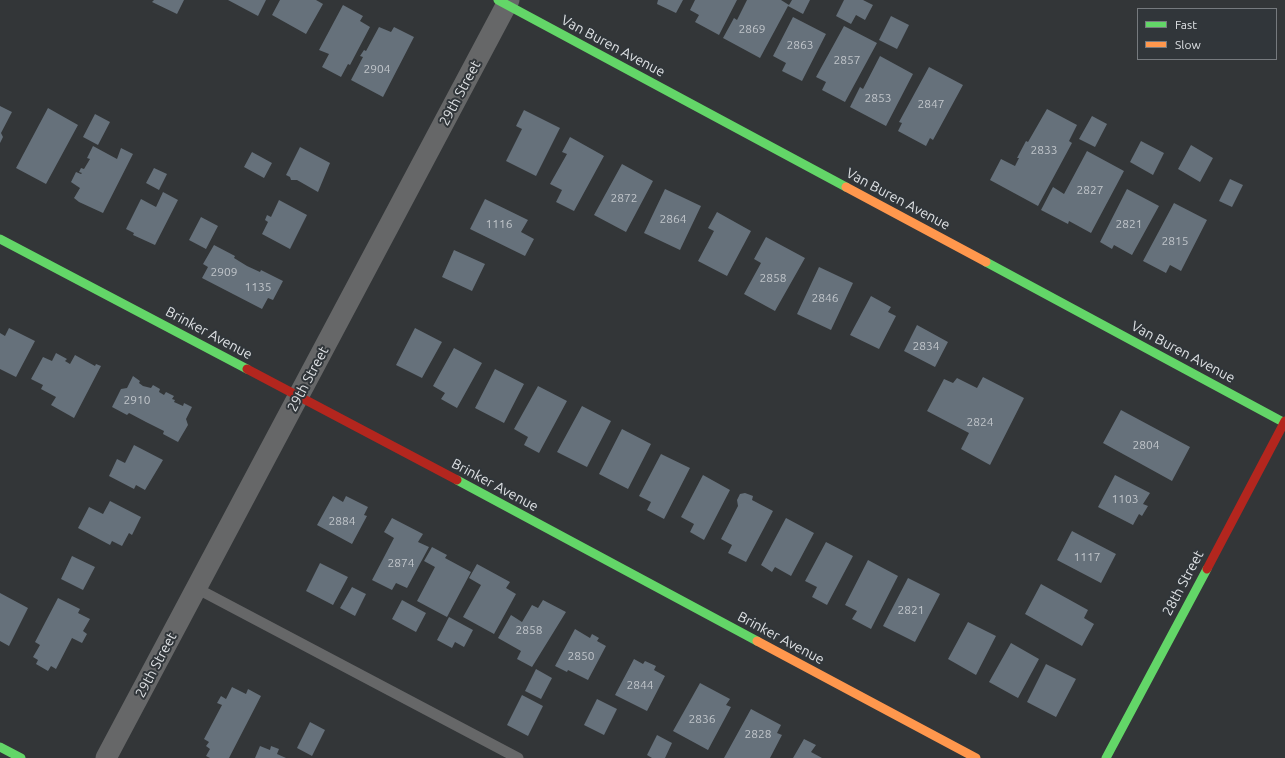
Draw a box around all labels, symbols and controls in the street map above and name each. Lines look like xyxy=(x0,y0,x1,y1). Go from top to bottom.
legend xyxy=(1137,8,1277,60)
street label: Van Buren Avenue xyxy=(558,12,668,80)
text: Fast xyxy=(1175,18,1197,31)
house number: 2869 xyxy=(738,22,766,36)
house number: 2863 xyxy=(786,38,814,52)
text: Slow xyxy=(1175,38,1201,51)
house number: 2857 xyxy=(833,53,861,67)
street label: 29th Street xyxy=(436,57,484,129)
house number: 2904 xyxy=(363,62,391,76)
house number: 2853 xyxy=(864,91,892,105)
house number: 2847 xyxy=(917,97,945,111)
house number: 2833 xyxy=(1030,143,1058,157)
street label: Van Buren Avenue xyxy=(843,165,953,233)
house number: 2827 xyxy=(1076,183,1104,197)
house number: 2872 xyxy=(610,191,638,205)
house number: 2864 xyxy=(659,212,687,226)
house number: 1116 xyxy=(485,217,513,231)
house number: 2821 xyxy=(1115,217,1143,231)
house number: 2815 xyxy=(1161,234,1189,248)
house number: 2909 xyxy=(210,265,238,279)
house number: 2858 xyxy=(759,271,787,285)
house number: 1135 xyxy=(244,280,272,294)
house number: 2846 xyxy=(811,291,839,305)
street label: Brinker Avenue xyxy=(163,303,255,363)
street label: Van Buren Avenue xyxy=(1128,318,1238,386)
house number: 2834 xyxy=(912,339,940,353)
street label: 29th Street xyxy=(284,343,332,415)
house number: 2910 xyxy=(123,393,151,407)
house number: 2824 xyxy=(966,415,994,429)
house number: 2804 xyxy=(1132,438,1160,452)
street label: Brinker Avenue xyxy=(449,455,541,515)
house number: 1103 xyxy=(1111,492,1139,506)
house number: 2884 xyxy=(328,514,356,528)
street label: 28th Street xyxy=(1159,547,1207,619)
house number: 1117 xyxy=(1073,550,1101,564)
house number: 2874 xyxy=(387,556,415,570)
house number: 2821 xyxy=(897,603,925,617)
street label: Brinker Avenue xyxy=(735,608,827,668)
house number: 2858 xyxy=(515,623,543,637)
street label: 29th Street xyxy=(132,629,180,701)
house number: 2850 xyxy=(567,649,595,663)
house number: 2844 xyxy=(626,678,654,692)
house number: 2836 xyxy=(688,712,716,726)
house number: 2828 xyxy=(744,727,772,741)

